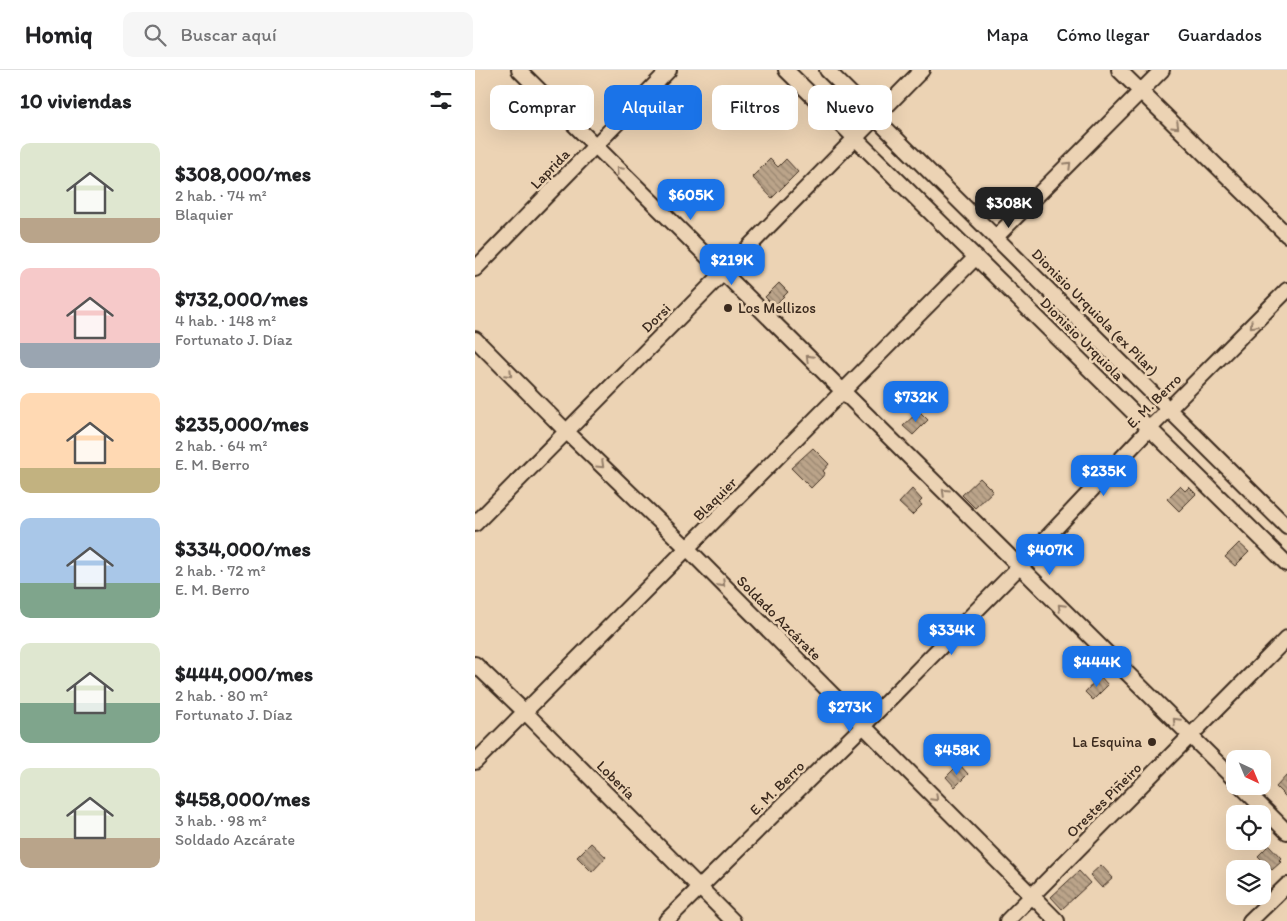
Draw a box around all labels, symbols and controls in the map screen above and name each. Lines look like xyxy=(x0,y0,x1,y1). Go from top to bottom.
search box xyxy=(123,12,473,57)
text: Homiq xyxy=(25,20,93,49)
icon: search xyxy=(141,21,169,49)
text: Buscar aquí xyxy=(181,23,277,46)
text: Mapa xyxy=(987,24,1028,46)
text: Cómo llegar xyxy=(1056,24,1150,46)
text: Guardados xyxy=(1178,24,1262,46)
chip: Comprar xyxy=(490,85,594,130)
chip: Alquilar xyxy=(604,85,702,130)
chip: Filtros xyxy=(712,85,798,130)
chip: Nuevo xyxy=(808,85,892,130)
icon: filters xyxy=(427,86,455,114)
text: 10 viviendas xyxy=(20,88,132,113)
one-way arrow xyxy=(1170,120,1179,129)
street label: Laprida xyxy=(527,145,574,193)
text: $308,000/mes xyxy=(175,161,311,186)
one-way arrow xyxy=(1062,162,1071,171)
icon: home xyxy=(60,163,120,223)
one-way arrow xyxy=(616,166,625,175)
pin: $605K xyxy=(656,178,726,221)
text: $605K xyxy=(668,185,714,204)
text: 2 hab. · 74 m² xyxy=(175,186,267,205)
pin: $308K xyxy=(974,186,1044,229)
text: $308K xyxy=(986,193,1032,212)
text: Blaquier xyxy=(175,205,233,224)
pin: $219K xyxy=(697,244,767,286)
street label: Dionisio Urquiola (ex Pilar) xyxy=(1028,245,1162,379)
text: $219K xyxy=(711,250,753,269)
text: $732,000/mes xyxy=(175,286,308,311)
icon: home xyxy=(60,288,120,348)
street label: Dionisio Urquiola xyxy=(1037,294,1127,384)
place label: Los Mellizos xyxy=(738,299,816,317)
street label: Dorsi xyxy=(638,300,674,336)
marker: Los Mellizos xyxy=(722,302,734,314)
text: 4 hab. · 148 m² xyxy=(175,311,276,330)
one-way arrow xyxy=(1249,319,1258,328)
text: Fortunato J. Díaz xyxy=(175,330,293,349)
one-way arrow xyxy=(805,355,814,364)
one-way arrow xyxy=(504,368,513,377)
street label: E. M. Berro xyxy=(1123,370,1185,432)
pin: $732K xyxy=(881,380,951,423)
text: $732K xyxy=(894,387,938,406)
text: $235,000/mes xyxy=(175,411,309,436)
icon: home xyxy=(60,413,120,473)
text: 2 hab. · 64 m² xyxy=(175,436,267,455)
pin: $235K xyxy=(1069,454,1139,497)
text: E. M. Berro xyxy=(175,455,250,474)
one-way arrow xyxy=(595,459,604,468)
text: $235K xyxy=(1082,461,1126,480)
street label: Blaquier xyxy=(689,473,741,525)
one-way arrow xyxy=(942,489,951,498)
pin: $407K xyxy=(1015,534,1085,576)
text: $334,000/mes xyxy=(175,536,311,561)
icon: home xyxy=(60,538,120,598)
text: $407K xyxy=(1027,540,1073,559)
text: 2 hab. · 72 m² xyxy=(175,561,266,580)
street label: Soldado Azcárate xyxy=(733,572,825,664)
one-way arrow xyxy=(716,578,725,587)
text: E. M. Berro xyxy=(175,580,250,599)
one-way arrow xyxy=(1057,603,1066,612)
pin: $334K xyxy=(917,614,987,656)
text: $334K xyxy=(929,620,975,639)
pin: $444K xyxy=(1062,646,1132,688)
text: $444K xyxy=(1073,652,1121,671)
text: $444,000/mes xyxy=(175,661,313,686)
icon: home xyxy=(60,663,120,723)
text: 2 hab. · 80 m² xyxy=(175,686,268,705)
pin: $273K xyxy=(815,690,885,733)
text: $273K xyxy=(828,697,872,716)
text: Fortunato J. Díaz xyxy=(175,705,293,724)
one-way arrow xyxy=(1172,718,1181,727)
place label: La Esquina xyxy=(1072,733,1142,751)
pin: $458K xyxy=(922,734,992,776)
marker: La Esquina xyxy=(1146,736,1158,748)
text: $458K xyxy=(934,740,980,759)
north arrow xyxy=(1226,750,1271,795)
map controls xyxy=(1226,750,1271,905)
street label: Lobería xyxy=(593,757,639,803)
street label: E. M. Berro xyxy=(746,757,808,819)
street label: Orestes Piñeiro xyxy=(1063,759,1145,841)
text: $458,000/mes xyxy=(175,786,310,811)
icon: home xyxy=(60,788,120,848)
one-way arrow xyxy=(930,793,939,802)
button: locate xyxy=(1226,805,1271,850)
text: 3 hab. · 98 m² xyxy=(175,811,267,830)
text: Soldado Azcárate xyxy=(175,830,295,849)
button: layers xyxy=(1226,860,1271,905)

